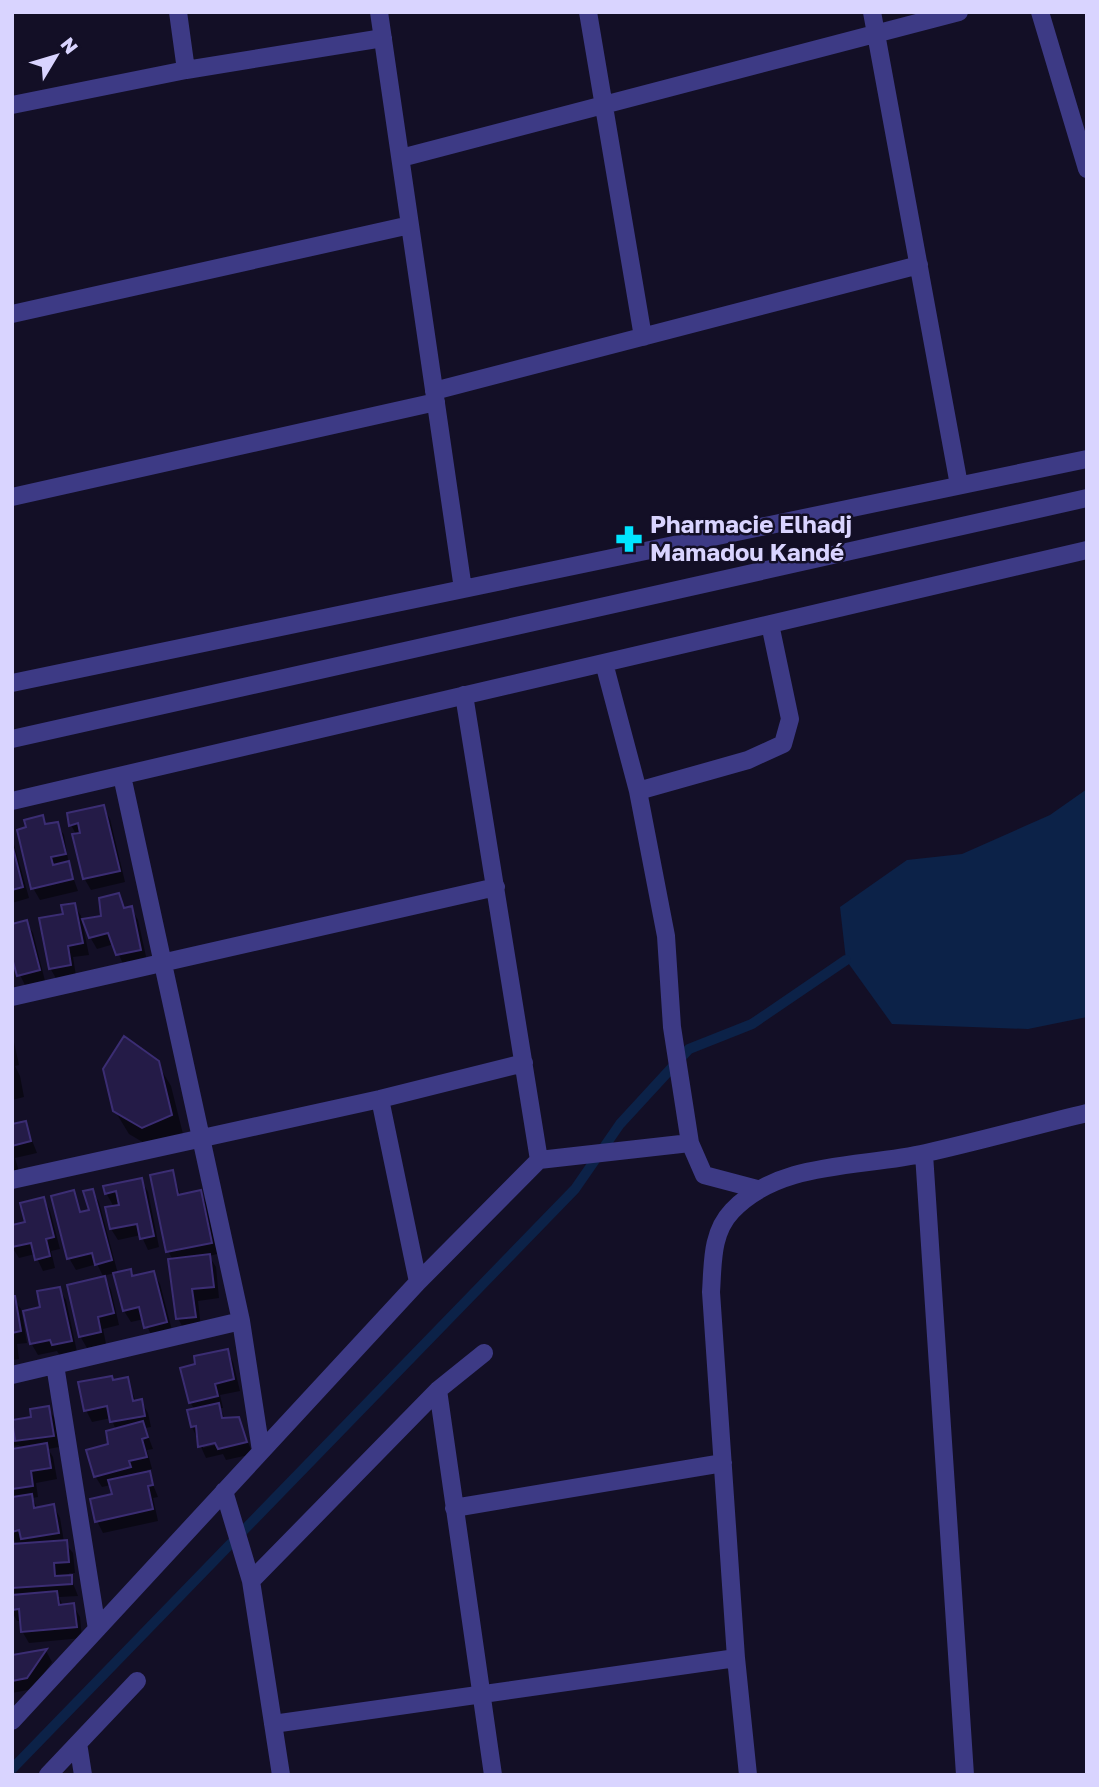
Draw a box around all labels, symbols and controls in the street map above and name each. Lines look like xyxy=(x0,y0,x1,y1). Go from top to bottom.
north arrow xyxy=(21,21,91,91)
text: N xyxy=(56,32,83,58)
place label: Pharmacie Elhadj Mamadou Kandé xyxy=(650,509,852,566)
pharmacy icon: Pharmacie Elhadj Mamadou Kandé xyxy=(614,524,644,554)

